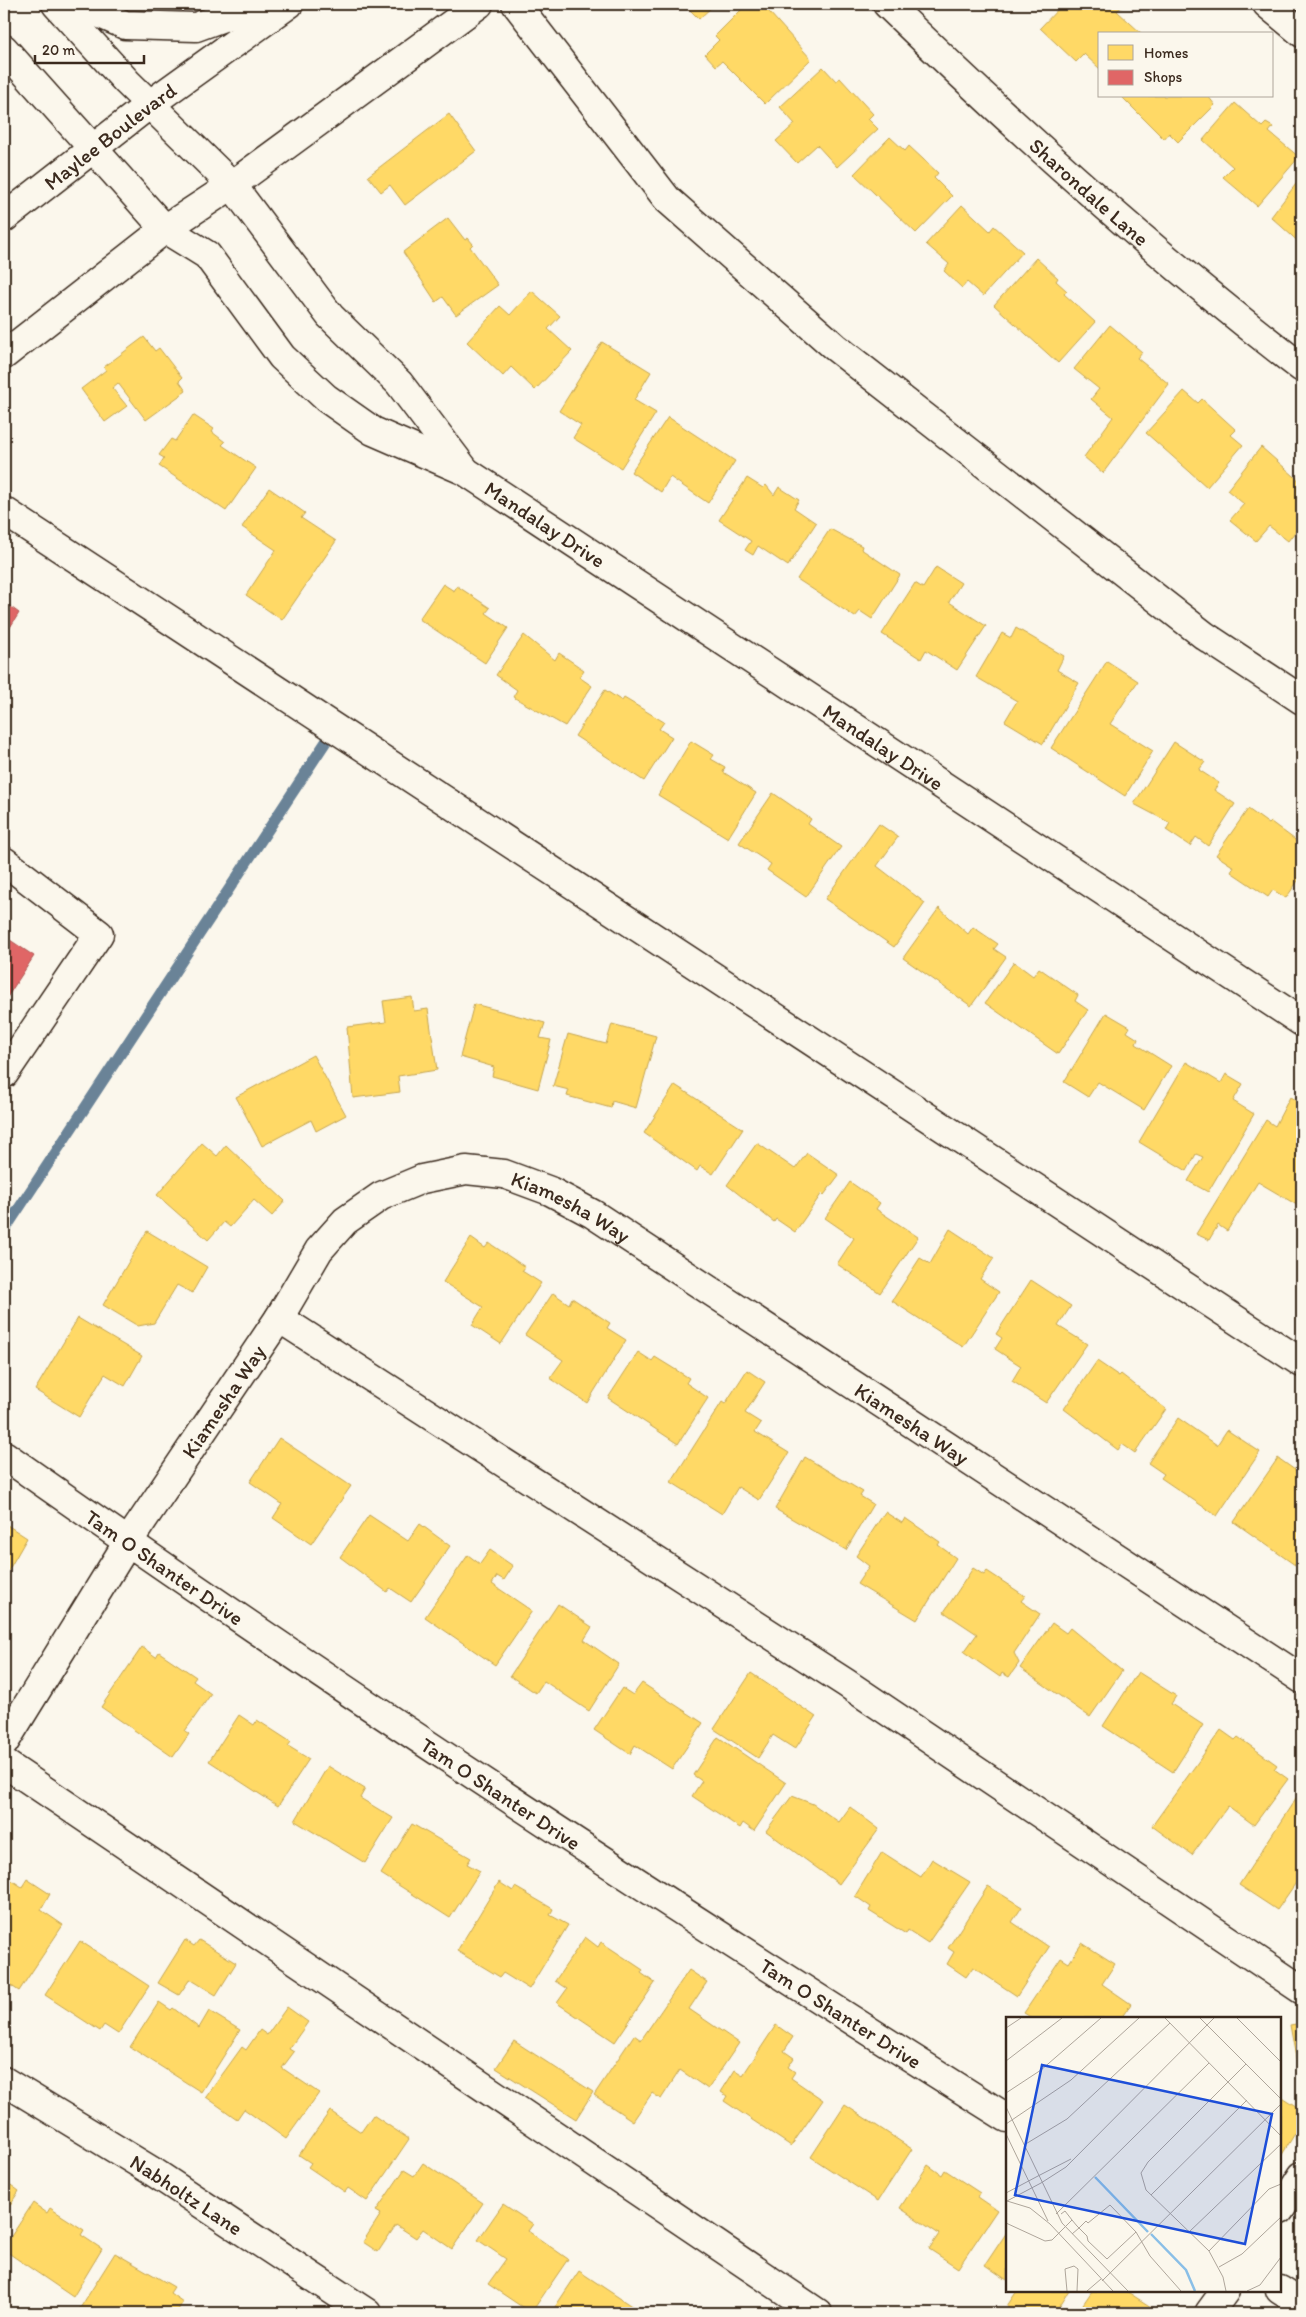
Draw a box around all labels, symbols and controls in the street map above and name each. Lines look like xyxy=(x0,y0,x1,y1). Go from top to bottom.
scale bar xyxy=(35,32,144,64)
legend xyxy=(1098,32,1274,98)
text: 20 m xyxy=(42,41,76,59)
text: Homes xyxy=(1144,44,1189,62)
text: Shops xyxy=(1144,68,1183,86)
street label: Maylee Boulevard xyxy=(39,77,181,195)
street label: Sharondale Lane xyxy=(1025,132,1154,251)
street label: Mandalay Drive xyxy=(480,475,610,573)
street label: Mandalay Drive xyxy=(818,698,949,795)
street label: Kiamesha Way xyxy=(508,1165,635,1248)
street label: Kiamesha Way xyxy=(176,1340,270,1463)
street label: Kiamesha Way xyxy=(850,1377,974,1470)
street label: Tam O Shanter Drive xyxy=(81,1504,249,1630)
street label: Tam O Shanter Drive xyxy=(416,1731,586,1855)
street label: Tam O Shanter Drive xyxy=(756,1952,926,2074)
inset map xyxy=(1006,2017,1281,2292)
street label: Nabholtz Lane xyxy=(126,2149,248,2240)

